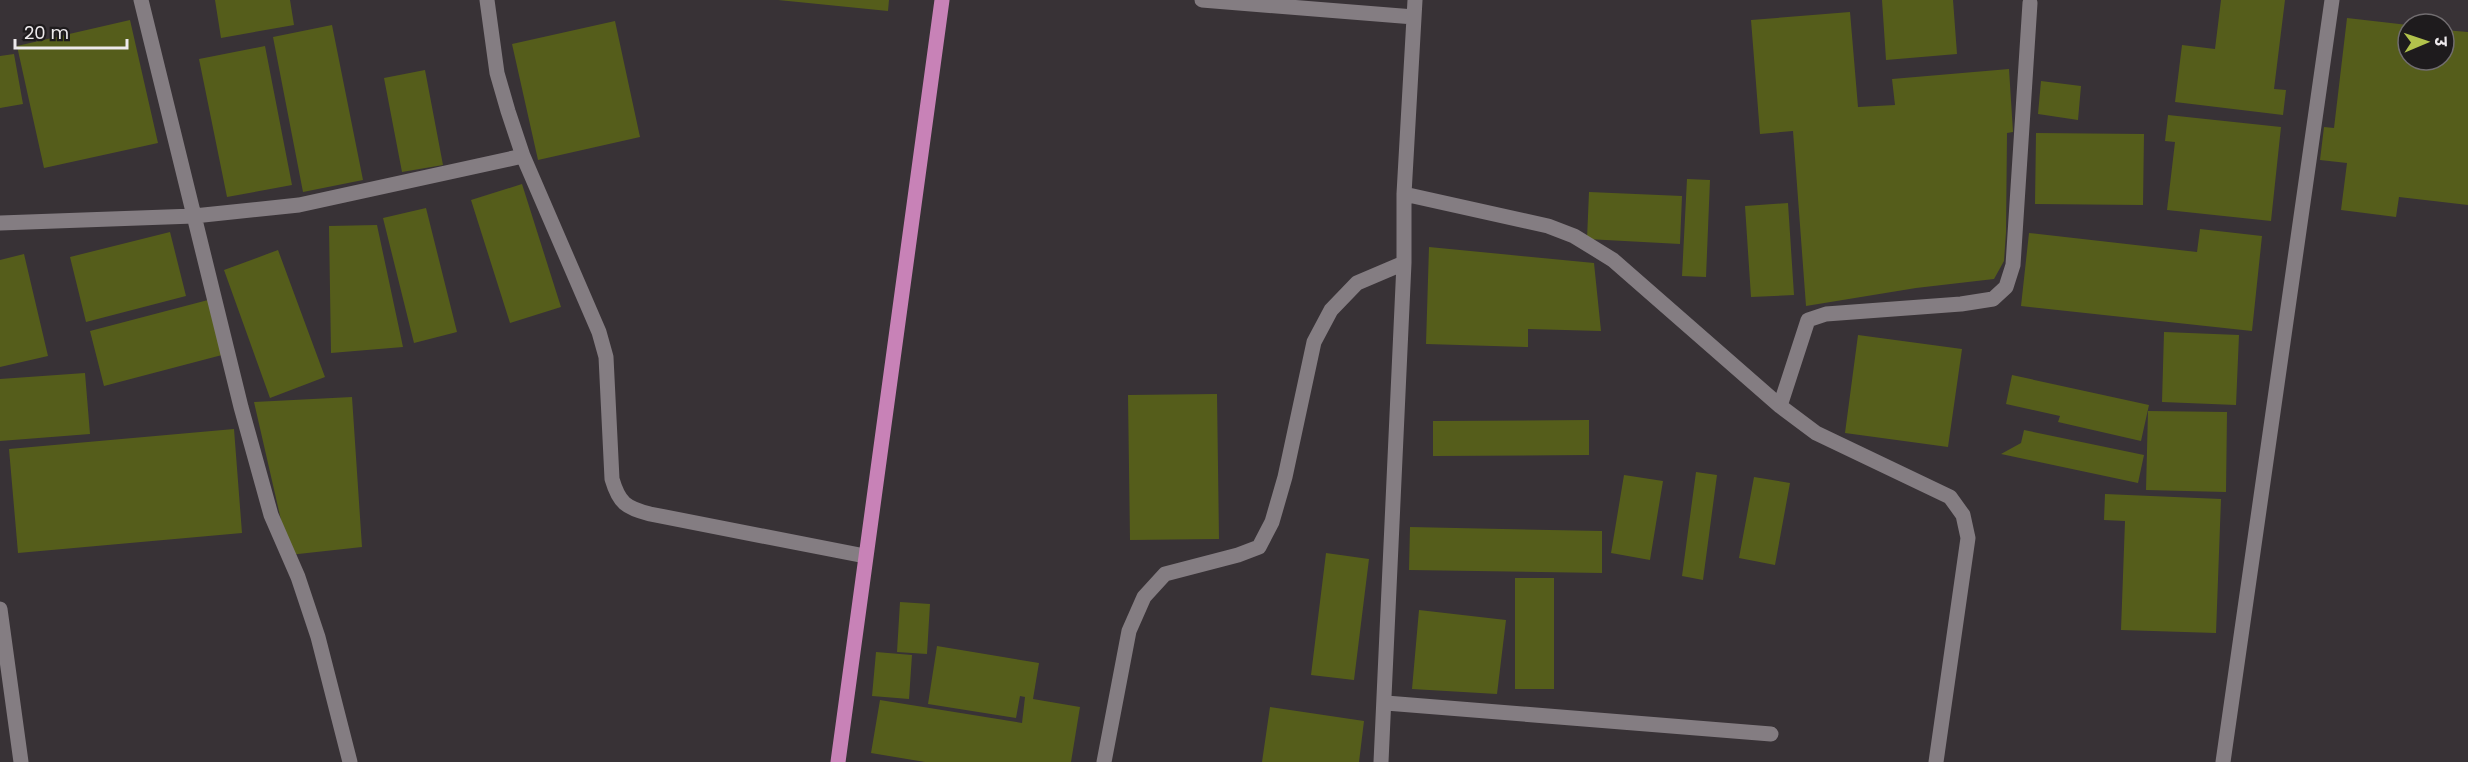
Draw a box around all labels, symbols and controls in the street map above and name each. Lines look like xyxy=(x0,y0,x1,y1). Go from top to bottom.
scale bar xyxy=(15,12,128,50)
north arrow xyxy=(2396,12,2456,72)
text: 20 m xyxy=(24,20,69,45)
text: उ xyxy=(2429,36,2452,47)

